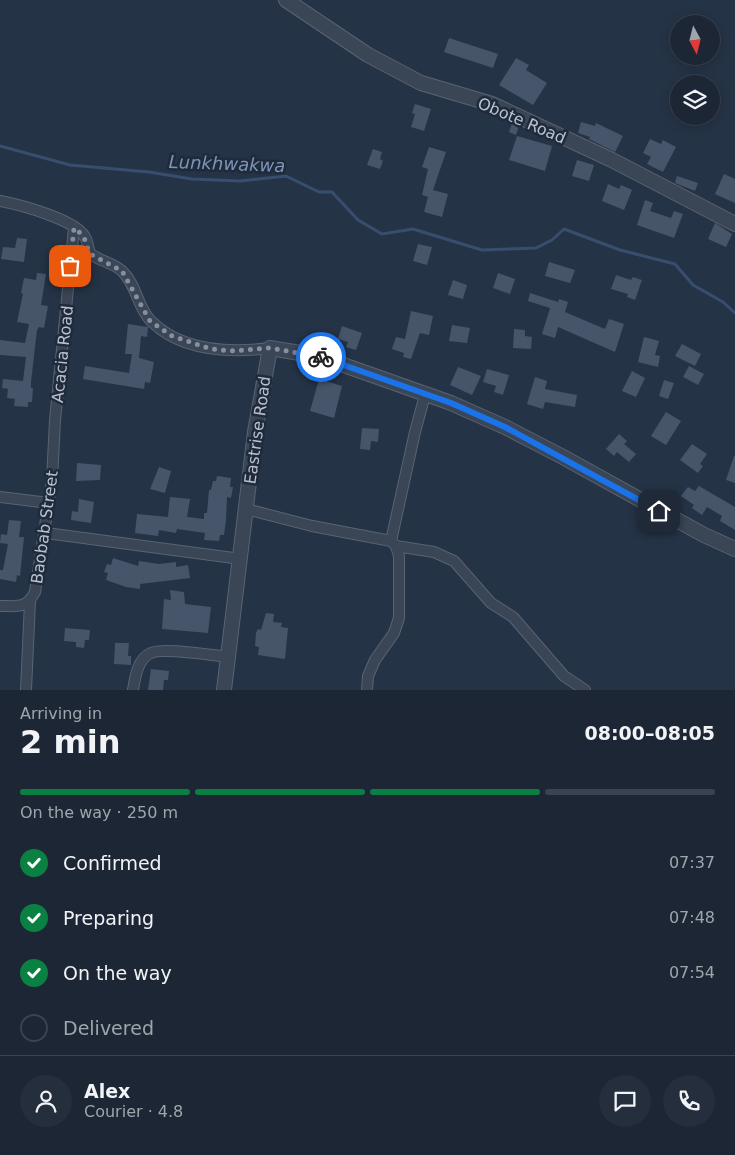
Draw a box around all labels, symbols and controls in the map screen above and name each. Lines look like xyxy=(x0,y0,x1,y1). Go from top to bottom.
north arrow xyxy=(670,15,720,65)
map controls xyxy=(670,15,720,125)
button: layers xyxy=(670,75,720,125)
street label: Obote Road xyxy=(475,93,569,148)
water label: Lunkhwakwa xyxy=(168,151,286,176)
pin xyxy=(49,245,91,287)
icon: bag xyxy=(56,252,84,280)
street label: Acacia Road xyxy=(48,305,77,404)
courier xyxy=(296,332,346,382)
icon: bike xyxy=(307,343,335,371)
street label: Eastrise Road xyxy=(241,375,274,485)
street label: Baobab Street xyxy=(27,469,62,585)
pin xyxy=(638,490,680,532)
icon: home xyxy=(645,497,673,525)
text: Arriving in xyxy=(20,704,102,723)
text: 08:00–08:05 xyxy=(585,722,715,744)
text: 2 min xyxy=(20,723,121,761)
text: On the way · 250 m xyxy=(20,803,178,822)
icon: check xyxy=(20,849,48,877)
text: Confirmed xyxy=(63,852,162,874)
text: 07:37 xyxy=(669,853,715,872)
icon: check xyxy=(20,904,48,932)
text: Preparing xyxy=(63,907,154,929)
text: 07:48 xyxy=(669,908,715,927)
icon: check xyxy=(20,959,48,987)
text: On the way xyxy=(63,962,172,984)
text: 07:54 xyxy=(669,963,715,982)
text: Delivered xyxy=(63,1017,154,1039)
button: person xyxy=(20,1075,72,1127)
button: chat xyxy=(599,1075,651,1127)
button: phone xyxy=(663,1075,715,1127)
text: Alex xyxy=(84,1080,130,1102)
text: Courier · 4.8 xyxy=(84,1102,183,1121)

